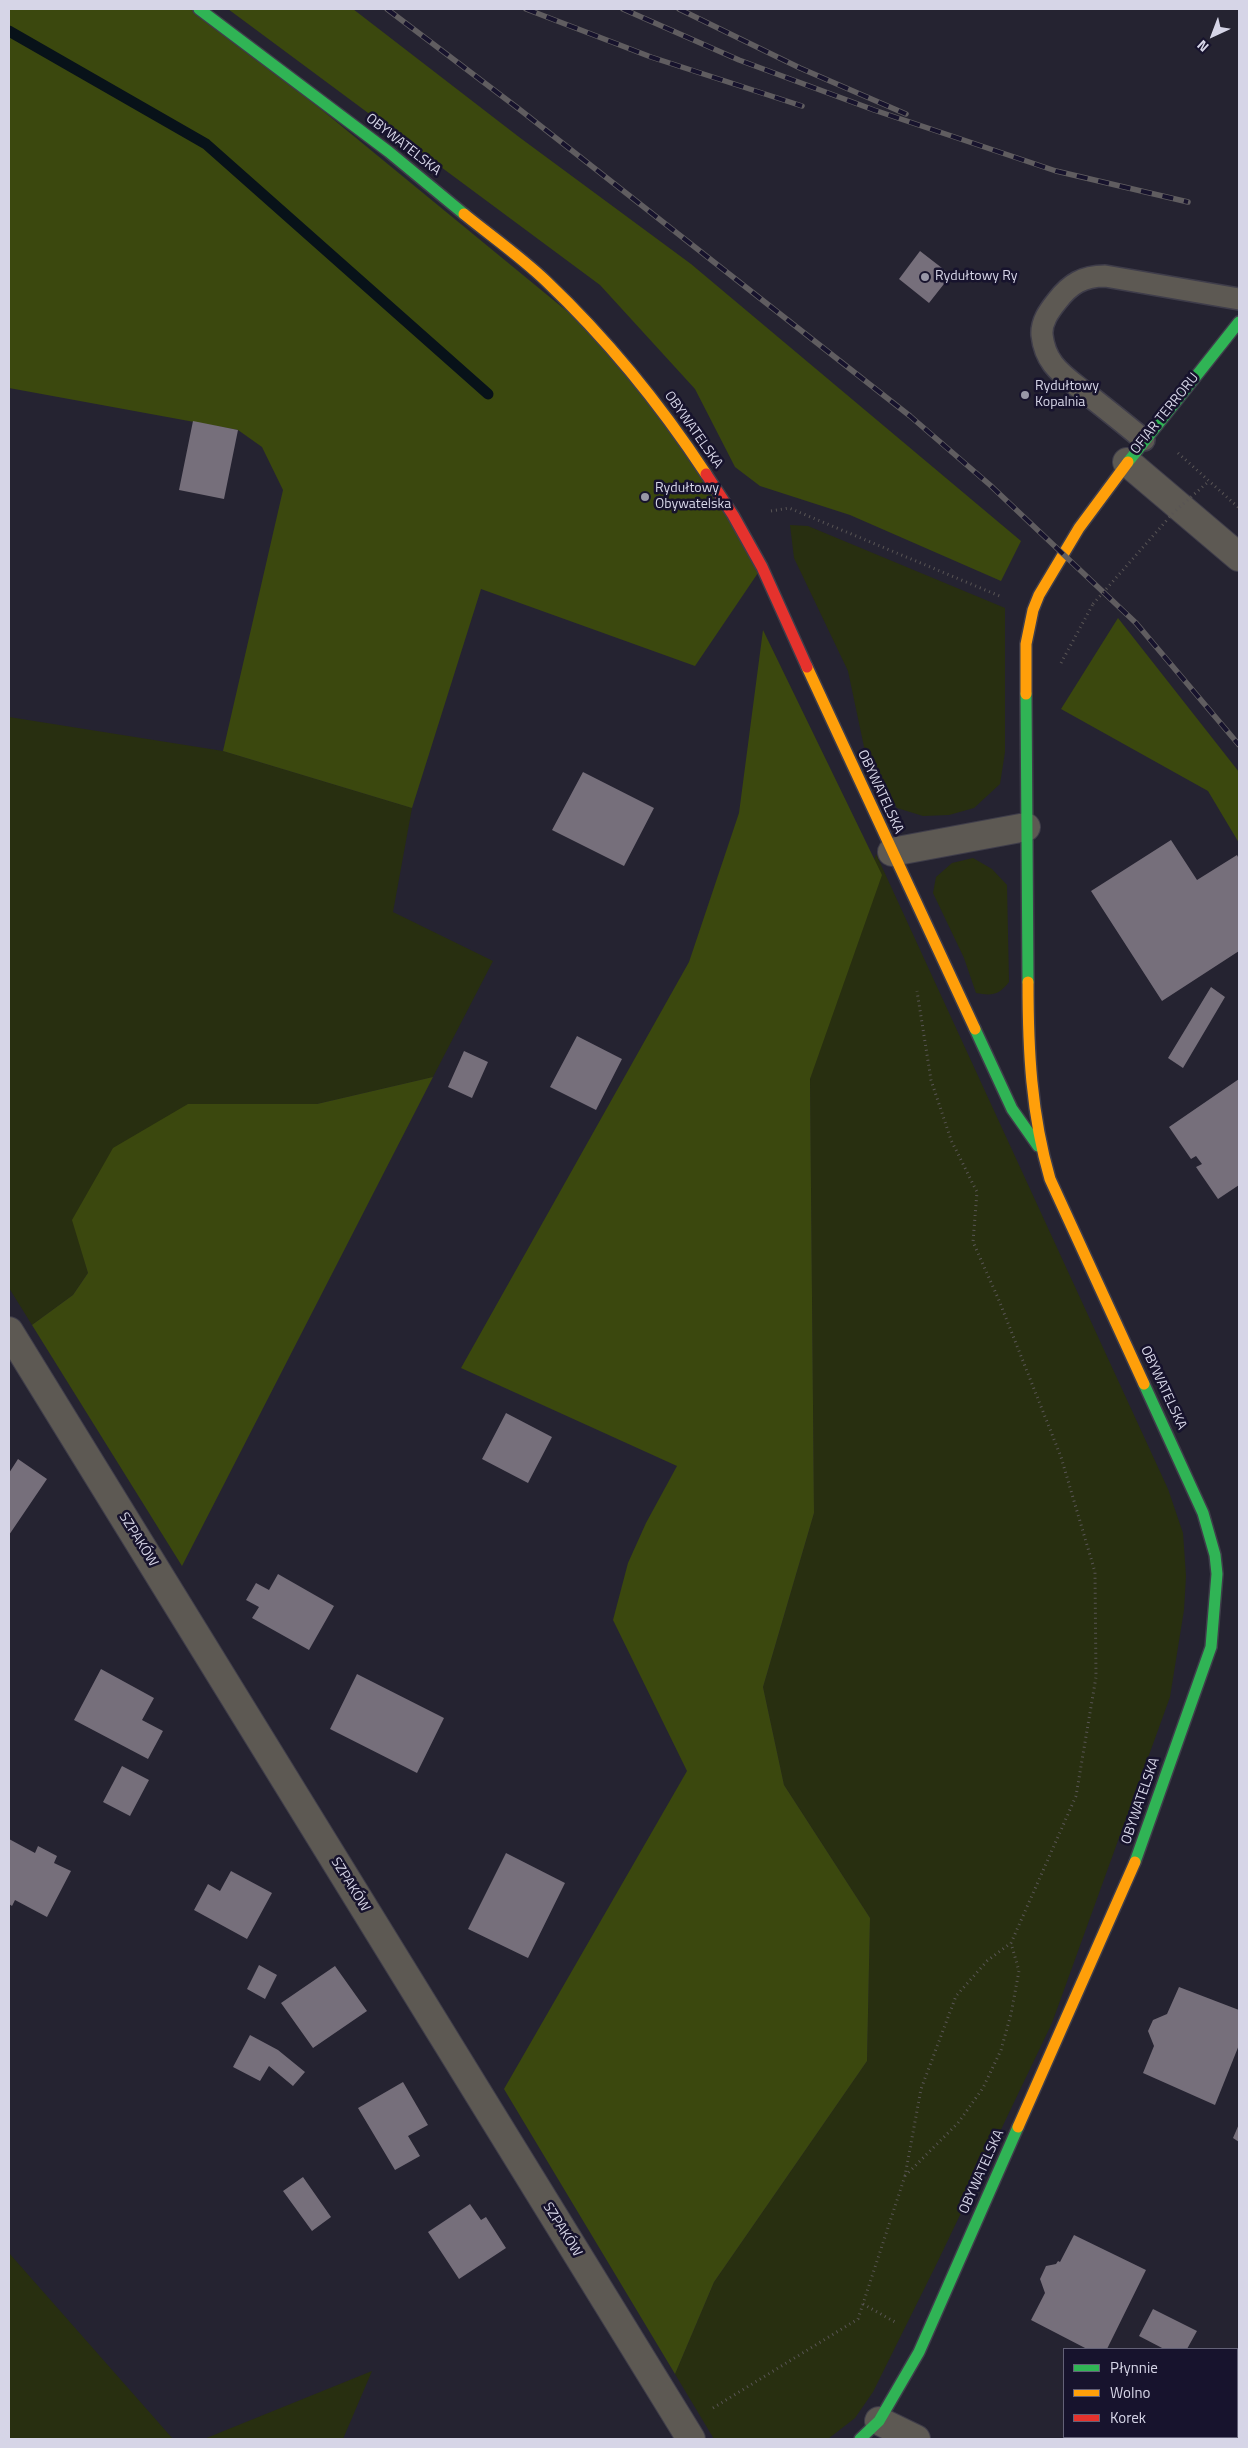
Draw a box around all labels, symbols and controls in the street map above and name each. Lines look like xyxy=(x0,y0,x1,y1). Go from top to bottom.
north arrow xyxy=(1188,10,1238,60)
text: N xyxy=(1192,35,1213,57)
street label: OBYWATELSKA xyxy=(362,111,444,179)
place label: Rydułtowy Ry xyxy=(935,269,1018,285)
marker: Rydułtowy Ry xyxy=(919,271,931,283)
street label: OFIAR TERRORU xyxy=(1127,370,1203,458)
place label: Rydułtowy Kopalnia xyxy=(1035,379,1099,412)
street label: OBYWATELSKA xyxy=(660,388,726,472)
marker: Rydułtowy Kopalnia xyxy=(1019,389,1031,401)
place label: Rydułtowy Obywatelska xyxy=(655,481,731,514)
marker: Rydułtowy Obywatelska xyxy=(639,491,651,503)
street label: OBYWATELSKA xyxy=(853,747,907,837)
street label: OBYWATELSKA xyxy=(1136,1343,1190,1433)
street label: SZPAKÓW xyxy=(115,1510,161,1570)
street label: OBYWATELSKA xyxy=(1118,1755,1164,1847)
street label: SZPAKÓW xyxy=(327,1855,373,1915)
street label: OBYWATELSKA xyxy=(956,2127,1008,2217)
street label: SZPAKÓW xyxy=(539,2200,585,2260)
legend xyxy=(1063,2348,1238,2438)
text: Płynnie xyxy=(1110,2356,1158,2379)
text: Wolno xyxy=(1110,2381,1150,2404)
text: Korek xyxy=(1110,2406,1146,2429)

